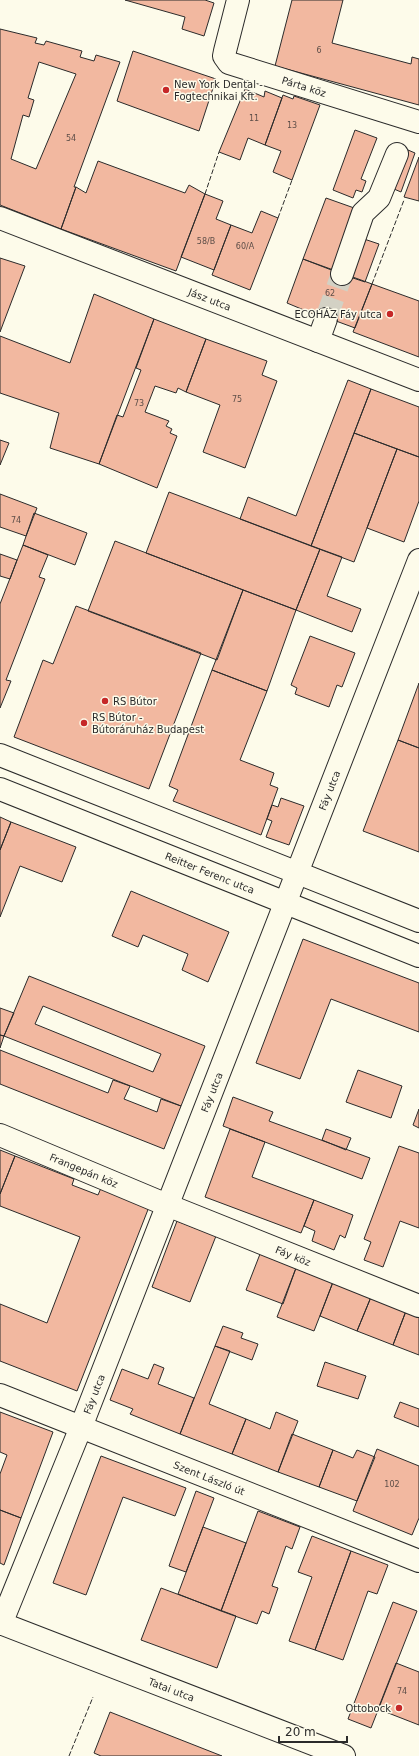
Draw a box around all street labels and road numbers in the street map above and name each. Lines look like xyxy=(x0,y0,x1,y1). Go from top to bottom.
street label: Párta köz xyxy=(281,74,328,98)
street label: Jász utca xyxy=(186,286,233,312)
street label: Fáy utca xyxy=(316,769,342,812)
street label: Reitter Ferenc utca xyxy=(164,850,256,895)
street label: Fáy utca xyxy=(199,1071,224,1114)
street label: Frangepán köz xyxy=(48,1151,120,1189)
street label: Fáy köz xyxy=(274,1244,312,1268)
street label: Fáy utca xyxy=(81,1372,107,1416)
street label: Szent László út xyxy=(172,1459,246,1497)
street label: Tatai utca xyxy=(146,1675,196,1703)

